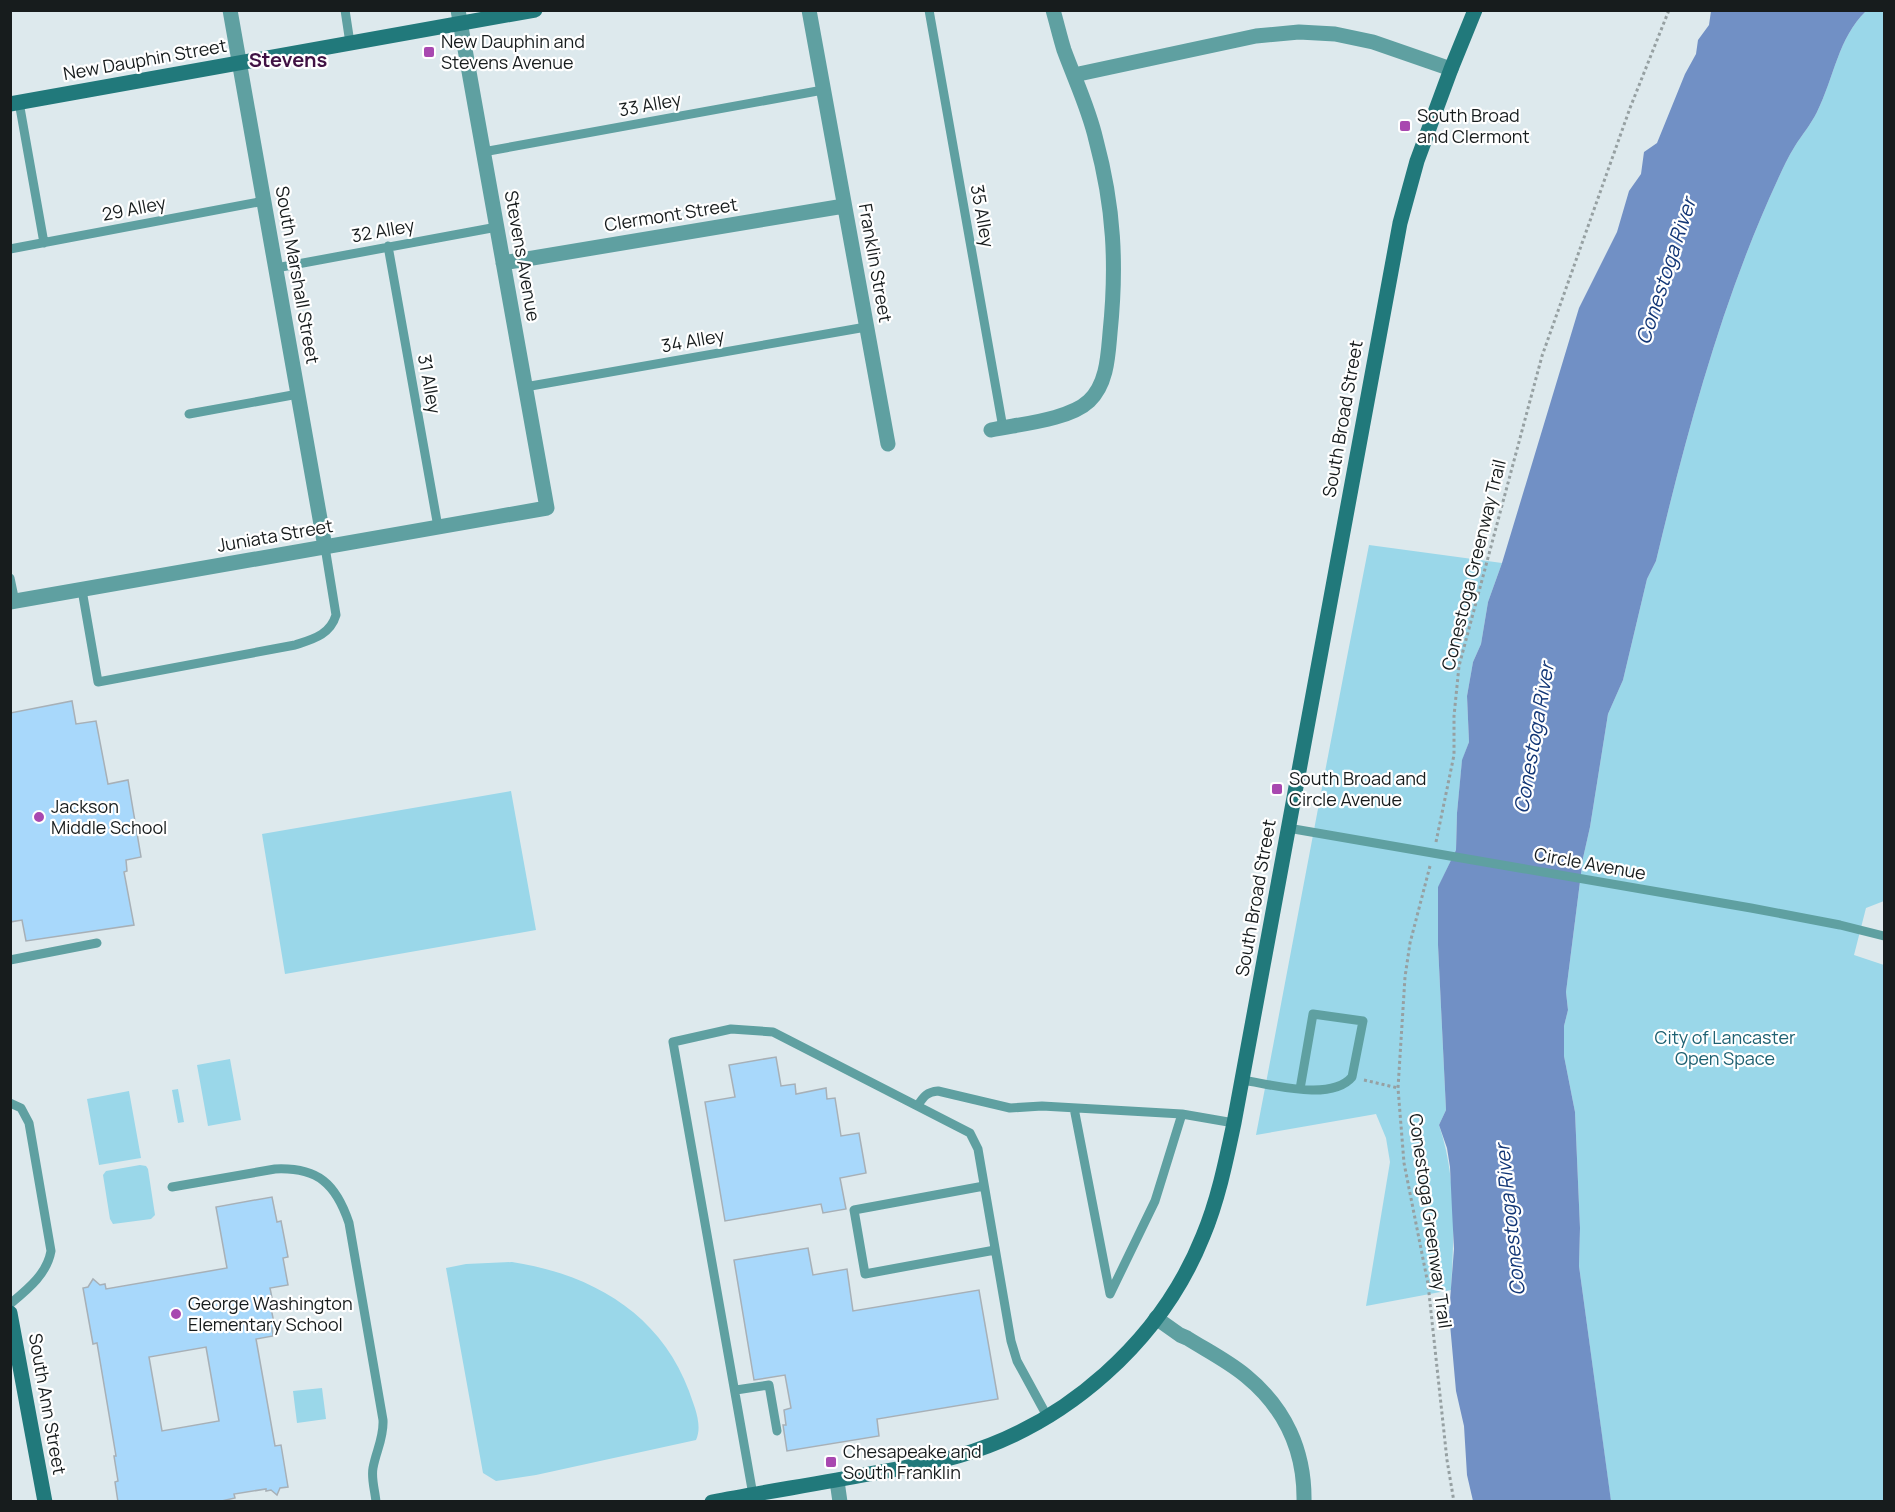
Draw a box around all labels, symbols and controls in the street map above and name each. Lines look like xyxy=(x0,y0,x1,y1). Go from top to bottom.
place label: New Dauphin and Stevens Avenue xyxy=(441,29,585,74)
street label: New Dauphin Street xyxy=(61,33,228,85)
marker: New Dauphin and Stevens Avenue xyxy=(422,45,436,59)
district label: Stevens xyxy=(249,46,327,73)
street label: 33 Alley xyxy=(617,87,684,121)
place label: South Broad and Clermont xyxy=(1417,103,1530,148)
marker: South Broad and Clermont xyxy=(1398,119,1412,133)
street label: 35 Alley xyxy=(966,182,1000,250)
street label: South Marshall Street xyxy=(271,184,325,366)
street label: Stevens Avenue xyxy=(500,188,546,323)
street label: 29 Alley xyxy=(100,190,168,226)
street label: Clermont Street xyxy=(603,192,739,236)
water label: Conestoga River xyxy=(1629,192,1703,348)
street label: Franklin Street xyxy=(854,201,898,324)
street label: 32 Alley xyxy=(349,213,417,247)
street label: 34 Alley xyxy=(659,323,727,357)
street label: South Broad Street xyxy=(1316,338,1368,499)
street label: 31 Alley xyxy=(413,352,447,416)
street label: Conestoga Greenway Trail xyxy=(1435,457,1511,673)
street label: Juniata Street xyxy=(215,513,335,557)
water label: Conestoga River xyxy=(1507,658,1561,815)
place label: South Broad and Circle Avenue xyxy=(1289,766,1427,811)
marker: South Broad and Circle Avenue xyxy=(1270,782,1284,796)
place label: Jackson Middle School xyxy=(51,794,167,839)
marker: Jackson Middle School xyxy=(32,810,46,824)
street label: South Broad Street xyxy=(1229,817,1281,978)
street label: Circle Avenue xyxy=(1532,841,1648,885)
park label: City of Lancaster Open Space xyxy=(1655,1025,1796,1070)
street label: Conestoga Greenway Trail xyxy=(1404,1112,1458,1330)
water label: Conestoga River xyxy=(1488,1140,1531,1297)
place label: George Washington Elementary School xyxy=(188,1291,353,1336)
marker: George Washington Elementary School xyxy=(169,1307,183,1321)
street label: South Ann Street xyxy=(24,1331,72,1476)
place label: Chesapeake and South Franklin xyxy=(843,1439,982,1484)
marker: Chesapeake and South Franklin xyxy=(824,1455,838,1469)

